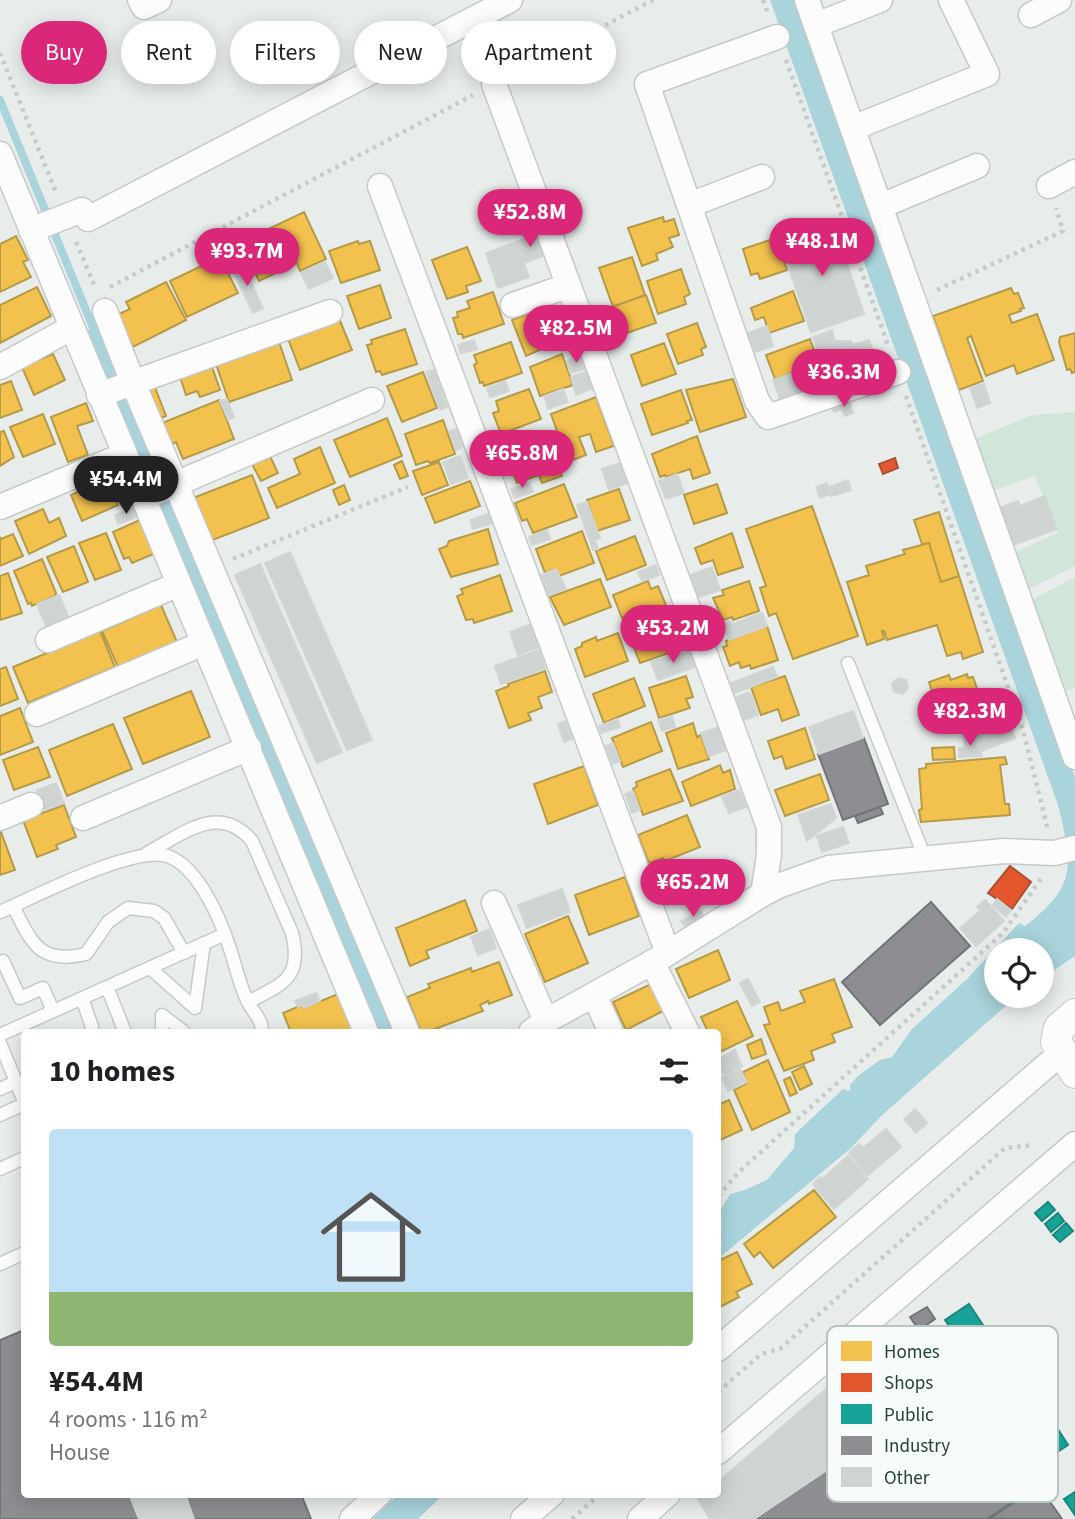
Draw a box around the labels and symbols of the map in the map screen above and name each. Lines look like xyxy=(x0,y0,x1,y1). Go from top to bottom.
pin: ¥52.8M xyxy=(473,190,587,249)
pin: ¥48.1M xyxy=(765,218,879,278)
pin: ¥93.7M xyxy=(190,229,304,288)
pin: ¥82.5M xyxy=(519,306,633,365)
pin: ¥36.3M xyxy=(787,350,901,409)
pin: ¥65.8M xyxy=(465,430,579,490)
pin: ¥54.4M xyxy=(69,456,183,516)
pin: ¥53.2M xyxy=(616,606,730,665)
pin: ¥82.3M xyxy=(913,688,1027,748)
pin: ¥65.2M xyxy=(636,860,750,919)
legend xyxy=(827,1326,1058,1502)
text: Homes xyxy=(884,1339,940,1366)
text: Shops xyxy=(884,1370,933,1397)
text: Public xyxy=(884,1402,934,1429)
text: Industry xyxy=(884,1433,950,1460)
text: Other xyxy=(884,1465,930,1492)

